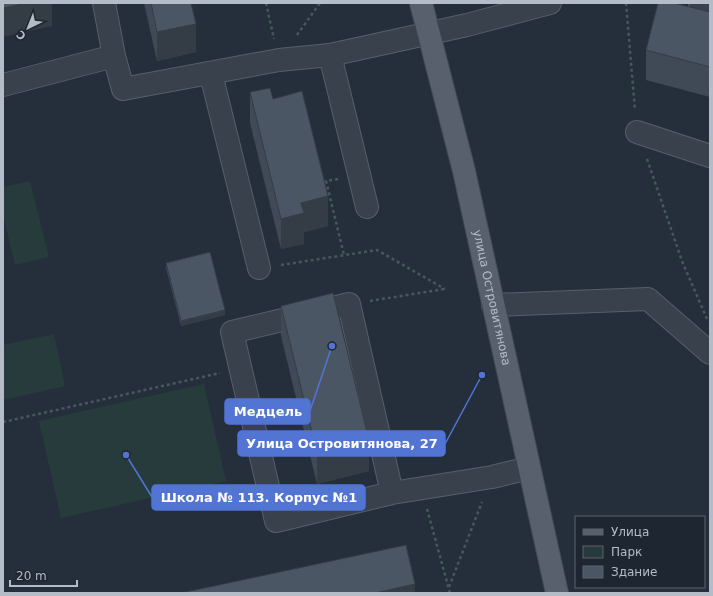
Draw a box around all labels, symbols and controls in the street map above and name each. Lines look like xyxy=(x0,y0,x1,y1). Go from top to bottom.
north arrow xyxy=(8,8,48,48)
text: С xyxy=(14,27,29,42)
street label: улица Островитянова xyxy=(470,228,514,367)
callout: Медцель xyxy=(225,399,310,424)
text: Медцель xyxy=(234,404,302,419)
callout: Улица Островитянова, 27 xyxy=(238,431,445,456)
text: Улица Островитянова, 27 xyxy=(246,436,438,451)
callout: Школа № 113. Корпус №1 xyxy=(152,485,365,510)
text: Школа № 113. Корпус №1 xyxy=(161,490,357,505)
legend xyxy=(575,516,705,588)
text: Улица xyxy=(611,525,649,539)
text: Парк xyxy=(611,545,642,559)
scale bar xyxy=(10,562,77,588)
text: Здание xyxy=(611,565,657,579)
text: 20 m xyxy=(16,569,47,583)

